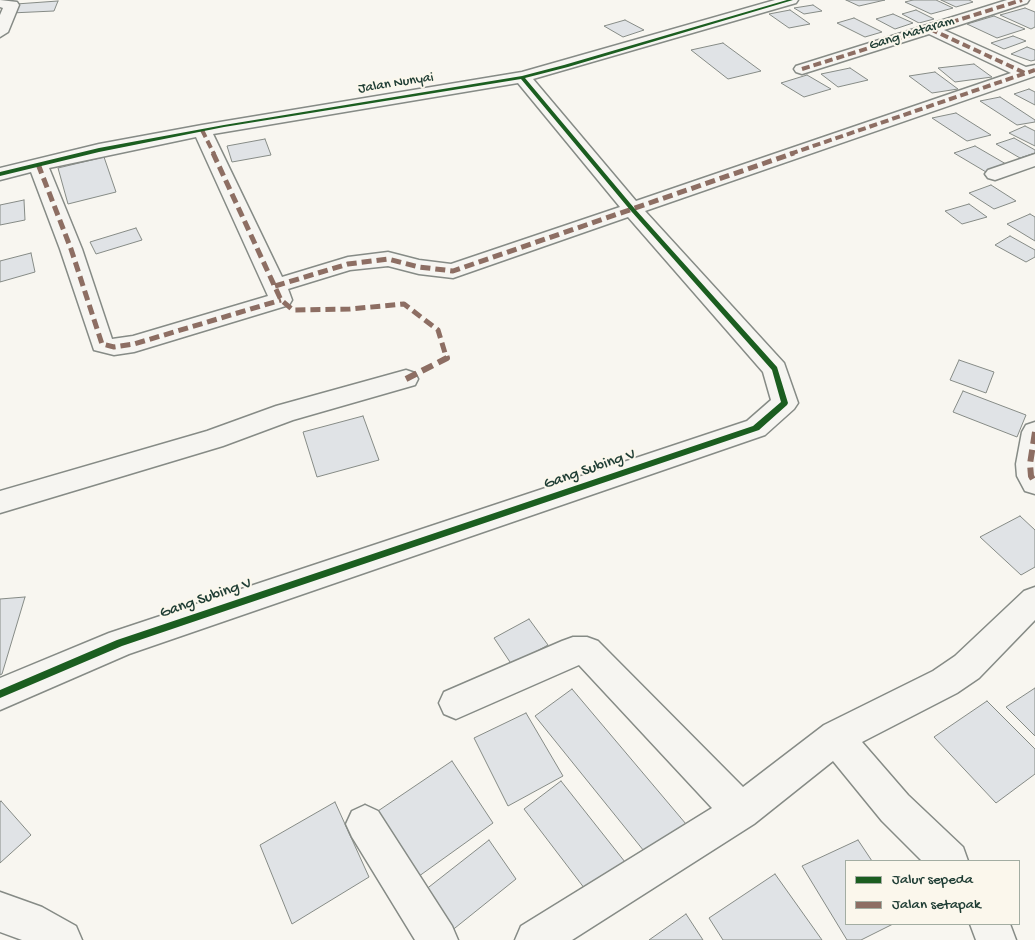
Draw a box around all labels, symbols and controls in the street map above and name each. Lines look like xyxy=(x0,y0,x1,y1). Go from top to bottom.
street label: Gang Mataram xyxy=(867,13,957,55)
street label: Jalan Nunyai xyxy=(357,70,435,98)
street label: Gang Subing V xyxy=(542,445,638,495)
street label: Gang Subing V xyxy=(158,574,254,624)
legend xyxy=(845,860,1020,925)
text: Jalur sepeda xyxy=(892,871,973,889)
text: Jalan setapak xyxy=(892,896,981,914)

